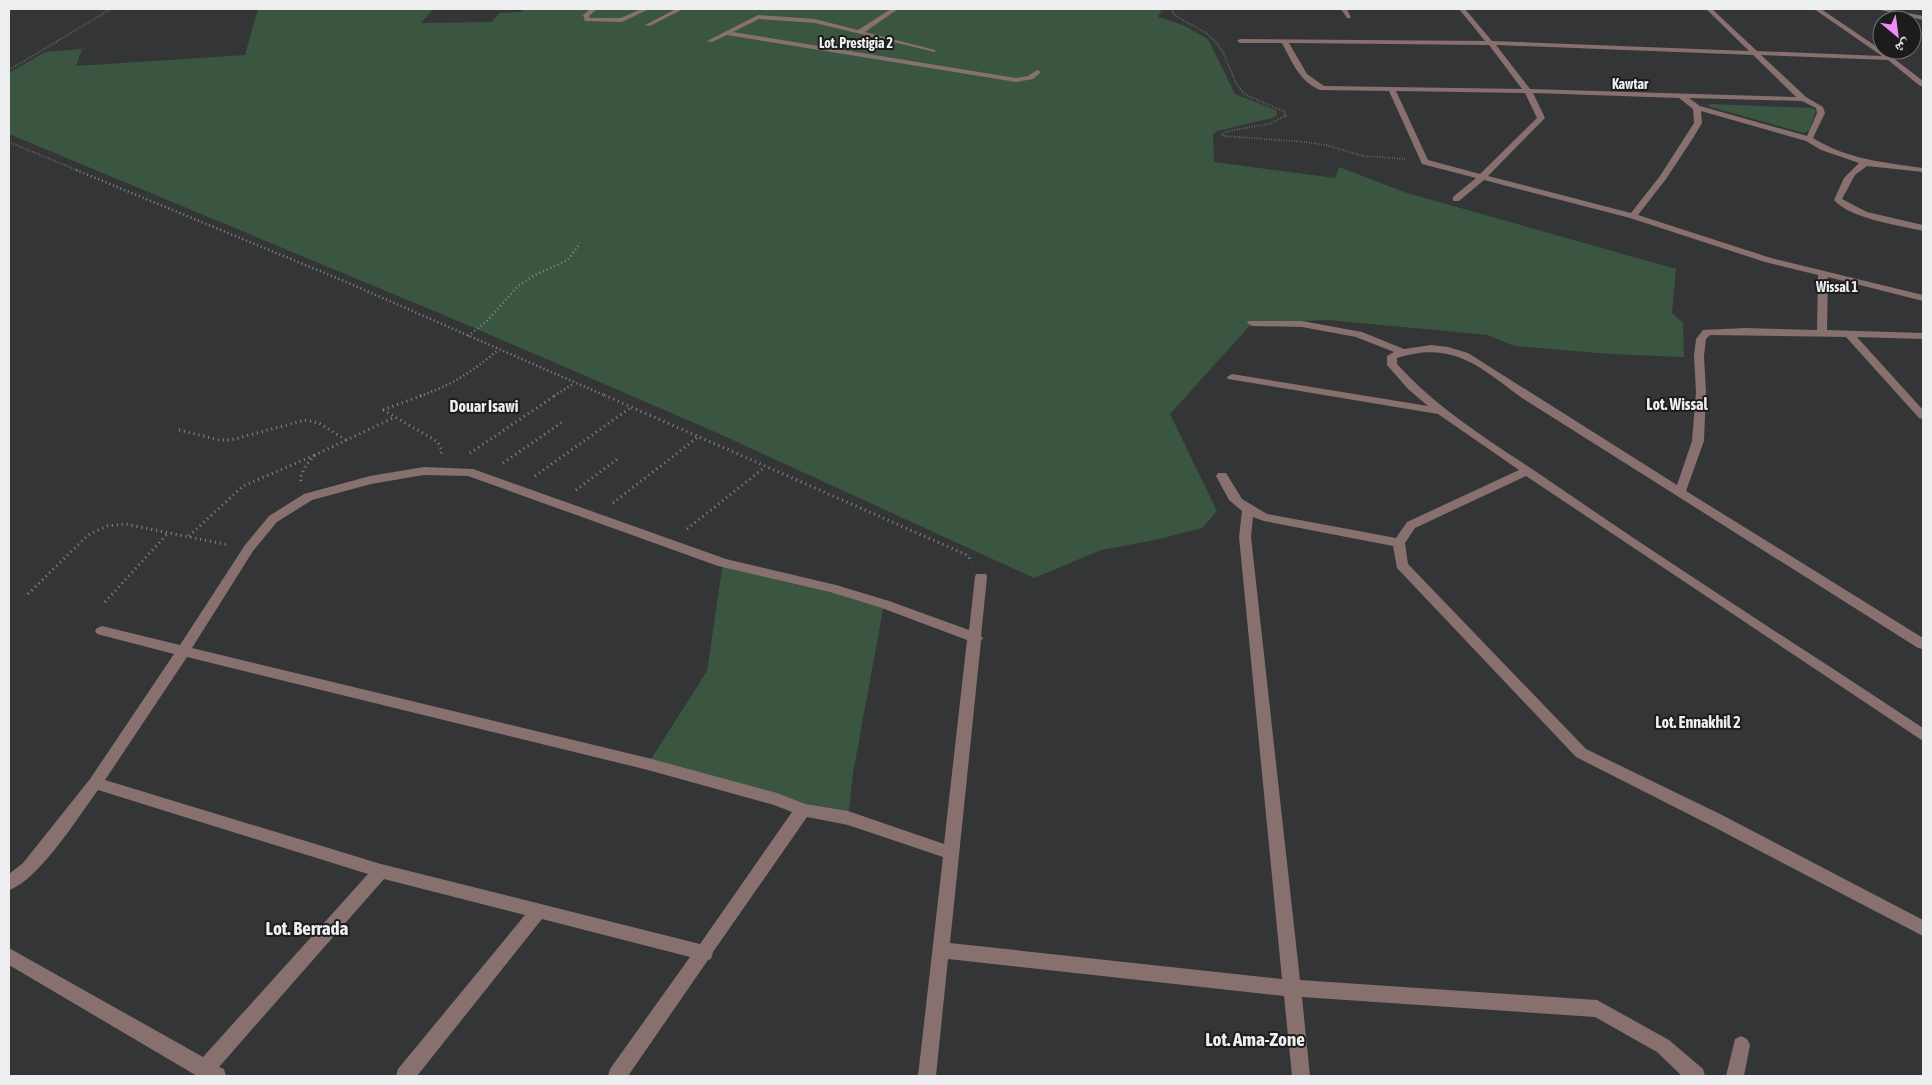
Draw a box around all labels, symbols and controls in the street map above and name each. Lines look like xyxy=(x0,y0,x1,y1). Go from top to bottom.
north arrow xyxy=(1872,10,1922,60)
district label: Lot. Prestigia 2 xyxy=(819,35,894,51)
text: ش xyxy=(1892,35,1914,57)
district label: Kawtar xyxy=(1612,76,1649,92)
district label: Wissal 1 xyxy=(1815,279,1858,295)
district label: Lot. Wissal xyxy=(1646,395,1709,413)
district label: Douar Isawi xyxy=(450,397,519,415)
district label: Lot. Ennakhil 2 xyxy=(1655,713,1741,731)
district label: Lot. Berrada xyxy=(266,917,349,939)
district label: Lot. Ama-Zone xyxy=(1205,1028,1305,1050)

